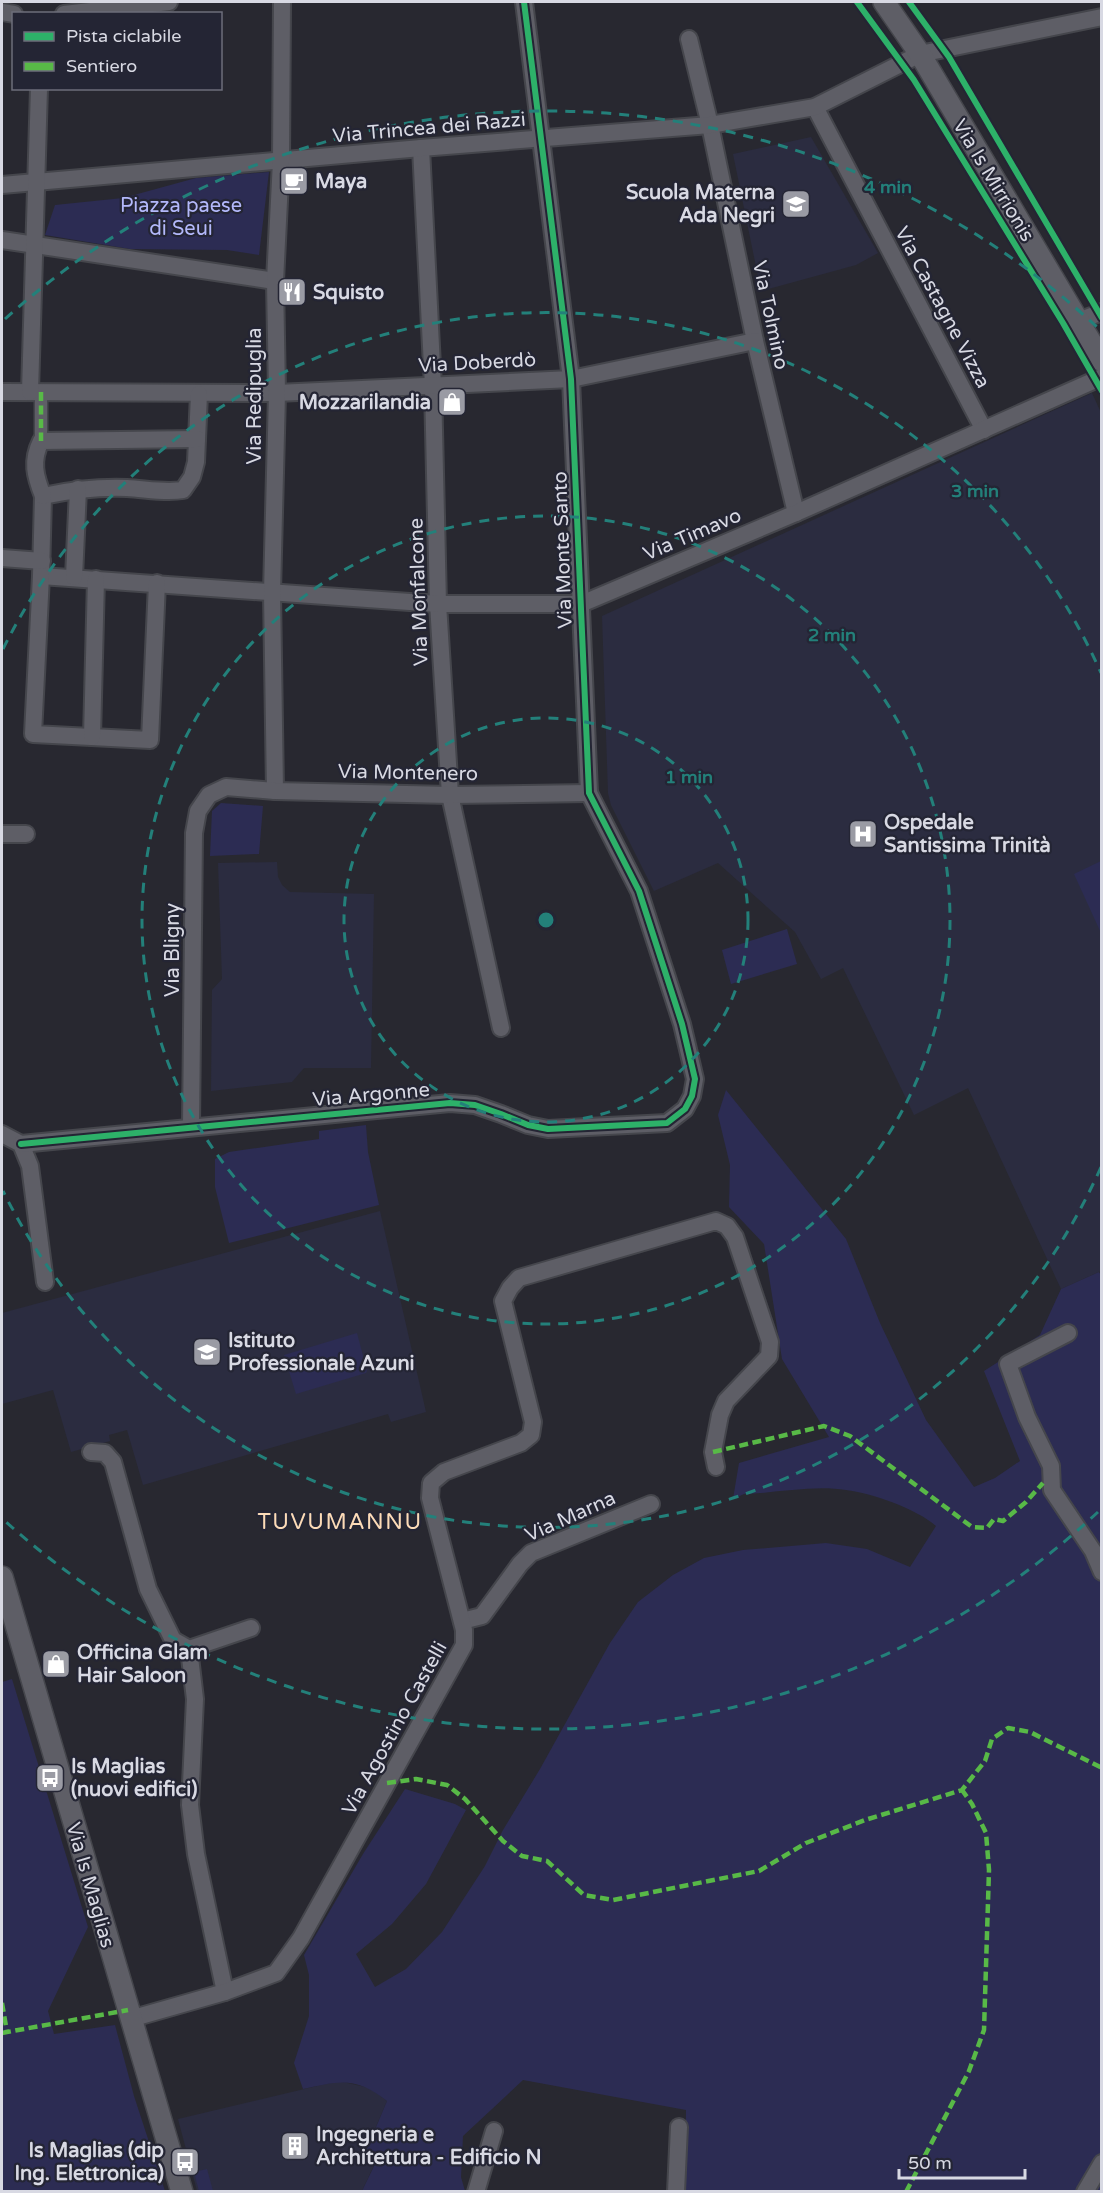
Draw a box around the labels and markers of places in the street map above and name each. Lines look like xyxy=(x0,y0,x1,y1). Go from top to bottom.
cafe icon: Maya xyxy=(278,165,310,197)
place label: Maya xyxy=(315,170,367,194)
place label: Scuola Materna Ada Negri xyxy=(626,181,775,228)
school or university icon: Scuola Materna Ada Negri xyxy=(780,188,812,220)
restaurant icon: Squisto xyxy=(276,276,308,308)
place label: Squisto xyxy=(313,281,384,305)
shop icon: Mozzarilandia xyxy=(436,386,468,418)
place label: Mozzarilandia xyxy=(299,391,431,415)
place label: Ospedale Santissima Trinità xyxy=(884,811,1051,858)
hospital icon: Ospedale Santissima Trinità xyxy=(847,818,879,850)
centre of rings xyxy=(536,910,556,930)
place label: Istituto Professionale Azuni xyxy=(228,1329,415,1376)
school or university icon: Istituto Professionale Azuni xyxy=(191,1336,223,1368)
place label: Officina Glam Hair Saloon xyxy=(77,1641,208,1688)
shop icon: Officina Glam Hair Saloon xyxy=(40,1648,72,1680)
place label: Is Maglias (nuovi edifici) xyxy=(71,1755,198,1802)
bus stop icon: Is Maglias (nuovi edifici) xyxy=(34,1762,66,1794)
place label: Ingegneria e Architettura - Edificio N xyxy=(316,2123,542,2170)
building icon: Ingegneria e Architettura - Edificio N xyxy=(279,2130,311,2162)
place label: Is Maglias (dip Ing. Elettronica) xyxy=(15,2139,164,2186)
bus stop icon: Is Maglias (dip Ing. Elettronica) xyxy=(169,2146,201,2178)

